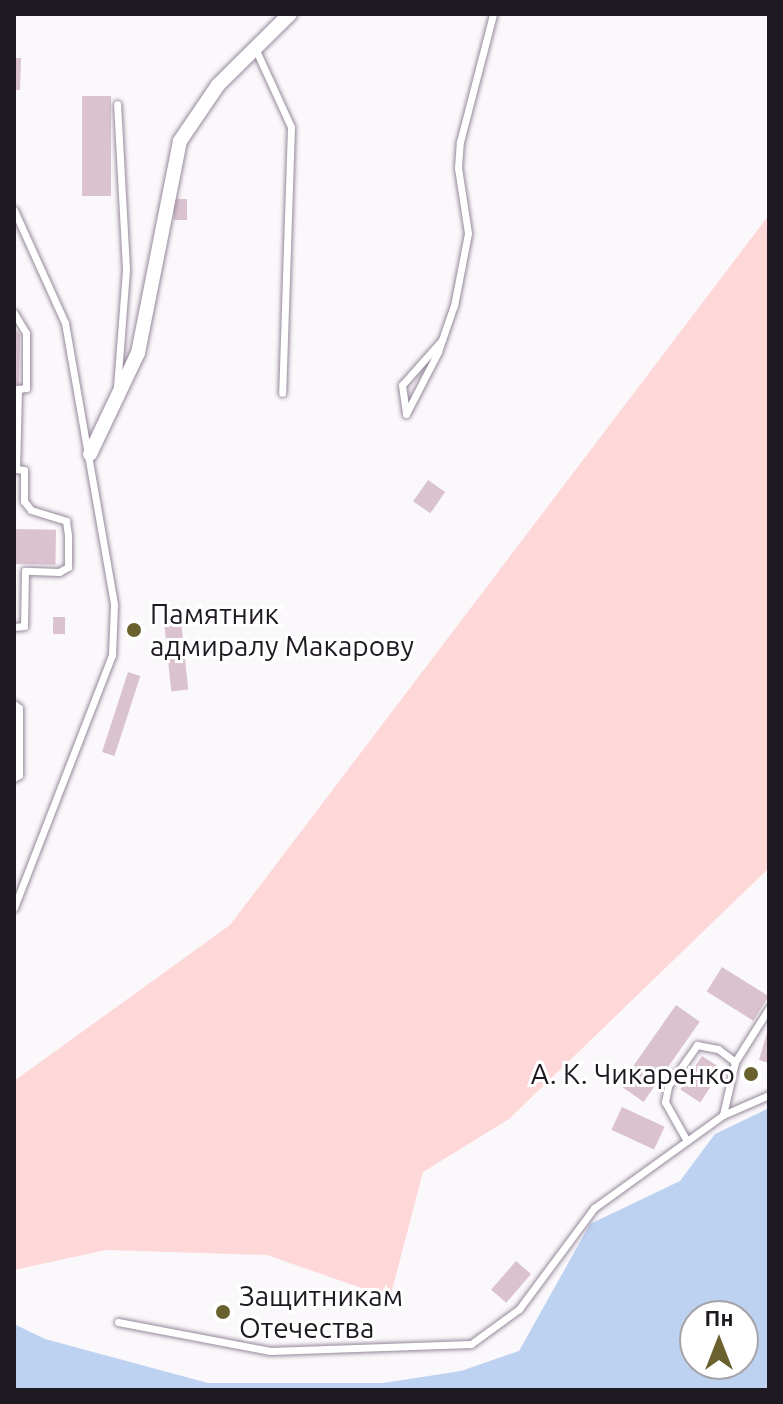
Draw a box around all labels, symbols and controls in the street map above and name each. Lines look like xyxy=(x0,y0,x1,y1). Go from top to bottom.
place label: Памятник адмиралу Макарову xyxy=(150,597,414,663)
marker: Памятник адмиралу Макарову xyxy=(125,621,143,639)
place label: А. К. Чикаренко xyxy=(531,1057,735,1091)
marker: А. К. Чикаренко xyxy=(742,1065,760,1083)
place label: Защитникам Отечества xyxy=(239,1279,403,1345)
north arrow xyxy=(679,1300,759,1380)
marker: Защитникам Отечества xyxy=(214,1303,232,1321)
text: Пн xyxy=(705,1305,733,1330)

